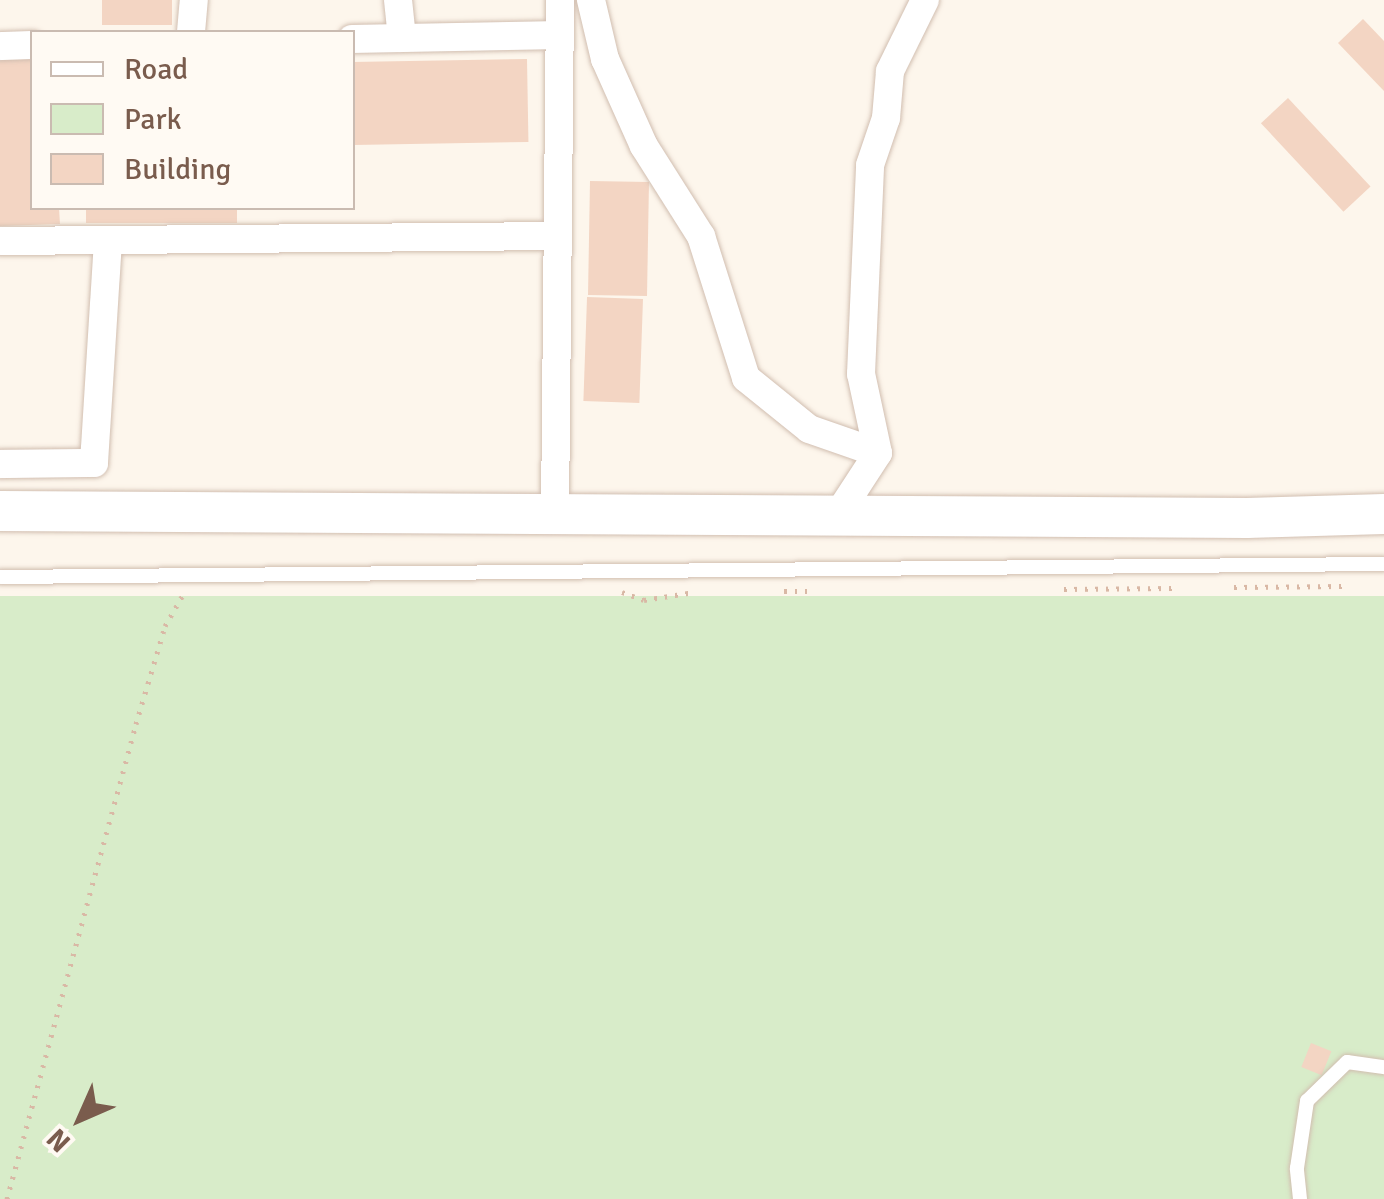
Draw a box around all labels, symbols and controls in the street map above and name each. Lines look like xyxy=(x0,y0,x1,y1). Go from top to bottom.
legend xyxy=(30,30,355,210)
text: Road xyxy=(124,51,188,88)
text: Park xyxy=(124,101,182,138)
text: Building xyxy=(124,151,231,188)
north arrow xyxy=(30,1069,130,1169)
text: N xyxy=(40,1121,78,1159)

